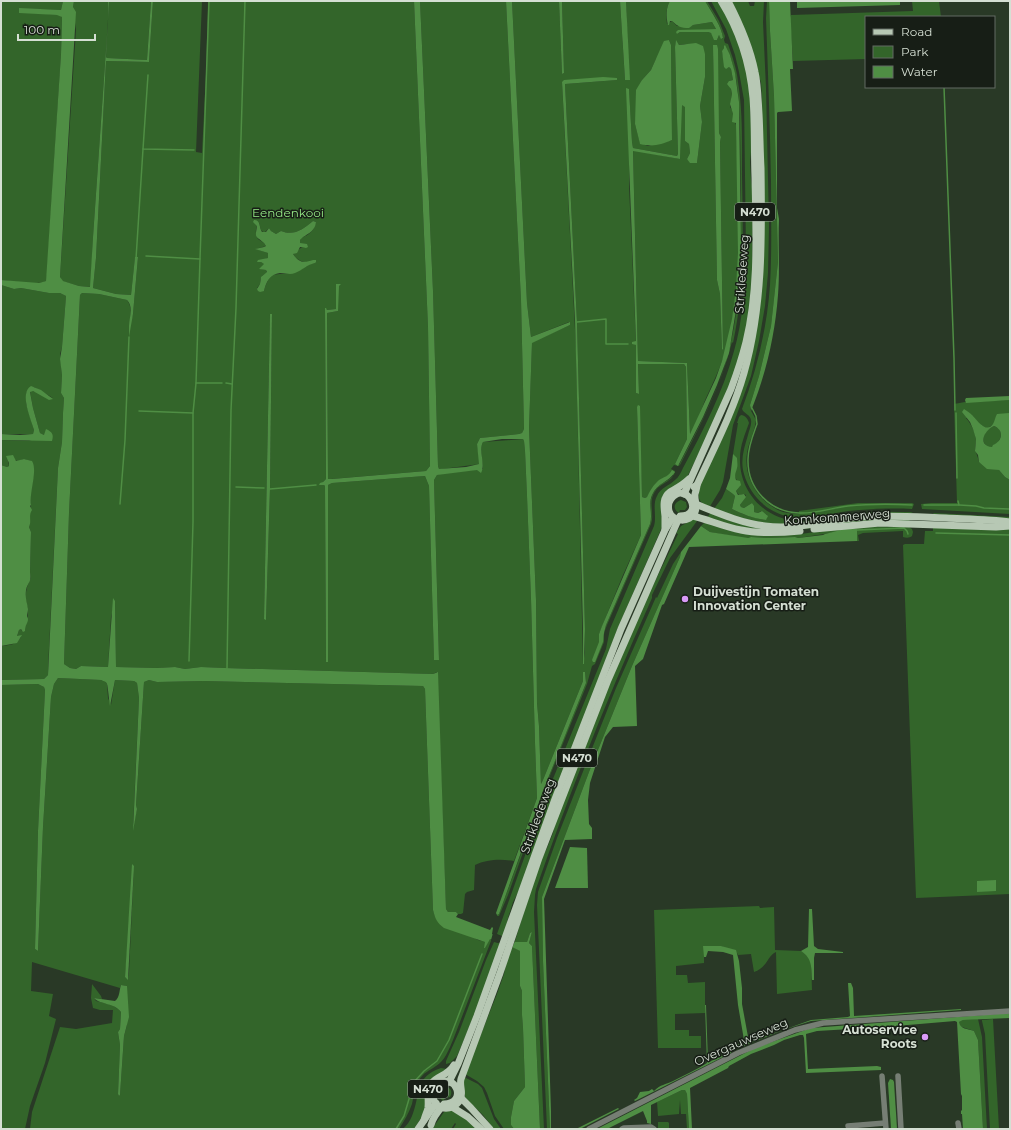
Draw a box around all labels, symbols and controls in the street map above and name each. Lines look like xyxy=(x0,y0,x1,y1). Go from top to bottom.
scale bar xyxy=(18,16,95,42)
legend xyxy=(865,16,995,88)
text: 100 m xyxy=(24,22,60,37)
text: Road xyxy=(901,24,932,39)
text: Park xyxy=(901,44,929,59)
text: Water xyxy=(901,64,938,79)
road number: N470 xyxy=(735,203,775,221)
park label: Eendenkooi xyxy=(252,205,324,220)
street label: Strikledeweg xyxy=(731,234,752,314)
street label: Komkommerweg xyxy=(783,505,891,528)
place label: Duijvestijn Tomaten Innovation Center xyxy=(693,584,819,613)
marker: Duijvestijn Tomaten Innovation Center xyxy=(680,594,690,604)
road number: N470 xyxy=(557,749,597,767)
street label: Strikledeweg xyxy=(517,776,558,855)
street label: Overgauwseweg xyxy=(692,1014,790,1069)
place label: Autoservice Roots xyxy=(841,1022,918,1051)
marker: Autoservice Roots xyxy=(920,1032,930,1042)
road number: N470 xyxy=(408,1080,448,1098)

